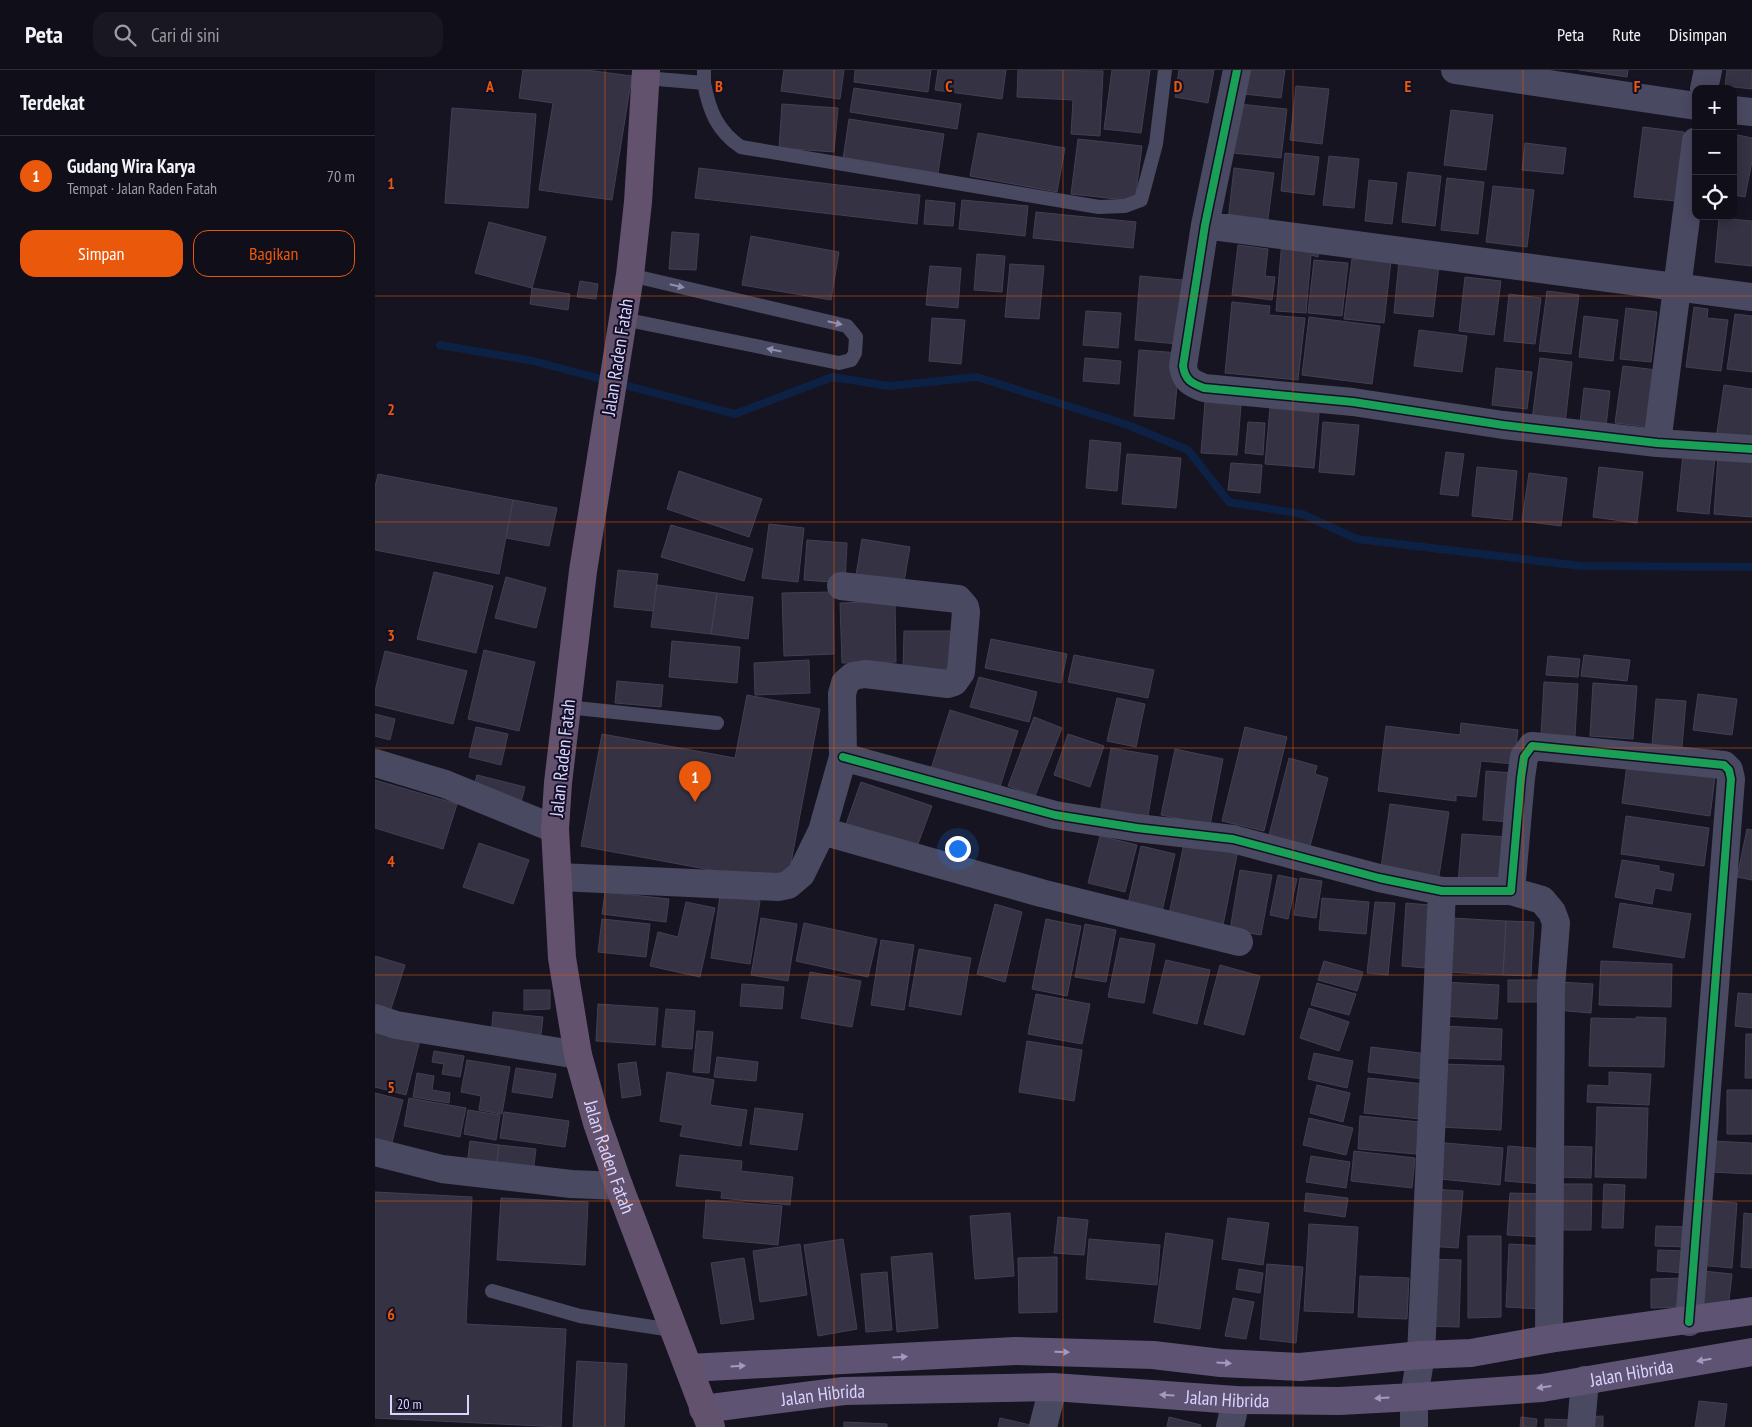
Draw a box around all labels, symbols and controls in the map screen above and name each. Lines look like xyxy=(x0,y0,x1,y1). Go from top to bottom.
search box xyxy=(93,12,443,57)
text: Peta xyxy=(25,19,63,50)
icon: search xyxy=(111,21,139,49)
text: Cari di sini xyxy=(151,23,220,47)
text: Peta xyxy=(1557,23,1584,46)
text: Rute xyxy=(1612,23,1641,46)
text: Disimpan xyxy=(1669,23,1727,46)
text: A xyxy=(485,76,495,96)
text: B xyxy=(715,76,723,96)
text: C xyxy=(945,76,953,96)
text: D xyxy=(1174,76,1183,96)
text: E xyxy=(1405,76,1412,96)
text: F xyxy=(1634,76,1641,96)
map controls xyxy=(1692,85,1737,220)
button: + xyxy=(1692,85,1737,130)
text: Terdekat xyxy=(20,89,85,116)
button: − xyxy=(1692,130,1737,175)
text: Gudang Wira Karya xyxy=(67,154,195,178)
text: 1 xyxy=(32,166,40,186)
text: 70 m xyxy=(327,166,355,186)
text: 1 xyxy=(387,173,395,193)
button: locate xyxy=(1692,175,1737,220)
text: Tempat · Jalan Raden Fatah xyxy=(67,178,217,198)
button: Simpan xyxy=(20,230,183,277)
button: Bagikan xyxy=(193,230,355,277)
one-way arrow xyxy=(670,282,685,290)
street label: Jalan Raden Fatah xyxy=(596,297,638,418)
one-way arrow xyxy=(828,319,843,327)
one-way arrow xyxy=(767,346,782,354)
text: 2 xyxy=(387,399,395,419)
text: 3 xyxy=(387,625,395,645)
street label: Jalan Raden Fatah xyxy=(544,698,580,819)
pin: 1 xyxy=(679,761,711,802)
your location xyxy=(945,836,971,862)
text: 4 xyxy=(387,851,395,871)
text: 5 xyxy=(387,1077,395,1097)
street label: Jalan Raden Fatah xyxy=(579,1096,640,1217)
text: 6 xyxy=(387,1304,395,1324)
one-way arrow xyxy=(1054,1348,1070,1356)
one-way arrow xyxy=(892,1353,908,1361)
street label: Jalan Hibrida xyxy=(1587,1354,1675,1392)
one-way arrow xyxy=(1696,1357,1712,1365)
one-way arrow xyxy=(1216,1359,1232,1367)
one-way arrow xyxy=(730,1361,746,1369)
street label: Jalan Hibrida xyxy=(779,1379,865,1411)
one-way arrow xyxy=(1535,1383,1551,1391)
street label: Jalan Hibrida xyxy=(1183,1384,1270,1412)
one-way arrow xyxy=(1158,1391,1174,1399)
scale bar xyxy=(390,1392,469,1415)
text: 20 m xyxy=(397,1395,422,1413)
one-way arrow xyxy=(1373,1395,1389,1403)

